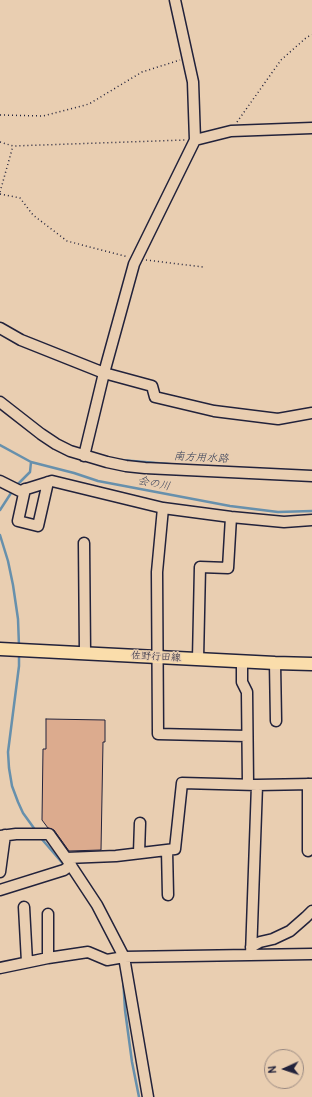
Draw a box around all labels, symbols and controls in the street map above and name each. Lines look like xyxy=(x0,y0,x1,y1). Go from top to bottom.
water label: 南方用水路 xyxy=(173,450,229,466)
water label: 会の川 xyxy=(137,474,171,494)
street label: 佐野行田線 xyxy=(131,650,181,664)
north arrow xyxy=(264,1049,304,1089)
text: N xyxy=(266,1066,279,1074)

